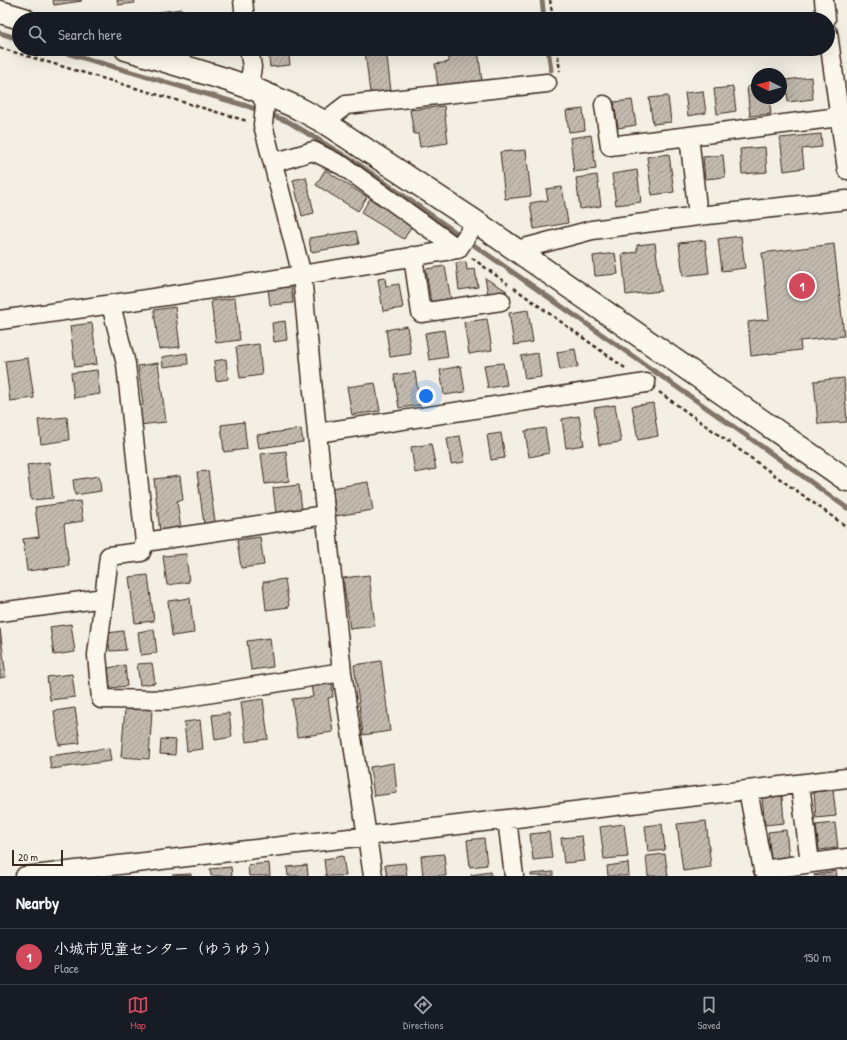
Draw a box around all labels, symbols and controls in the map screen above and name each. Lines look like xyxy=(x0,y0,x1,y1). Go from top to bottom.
search box xyxy=(12,12,835,56)
icon: search xyxy=(26,23,48,45)
text: Search here xyxy=(58,24,122,45)
north arrow xyxy=(751,68,787,104)
pin: 1 xyxy=(789,271,815,301)
your location xyxy=(416,386,436,406)
scale bar xyxy=(12,848,63,867)
text: 20 m xyxy=(18,850,38,864)
text: Nearby xyxy=(16,891,59,914)
text: 小城市児童センター（ゆうゆう） xyxy=(54,938,279,959)
text: 1 xyxy=(27,948,31,966)
text: 150 m xyxy=(803,948,831,966)
text: Place xyxy=(54,959,79,977)
tab: Map xyxy=(127,994,149,1032)
tab: Directions xyxy=(403,994,444,1032)
tab: Saved xyxy=(698,994,720,1032)

